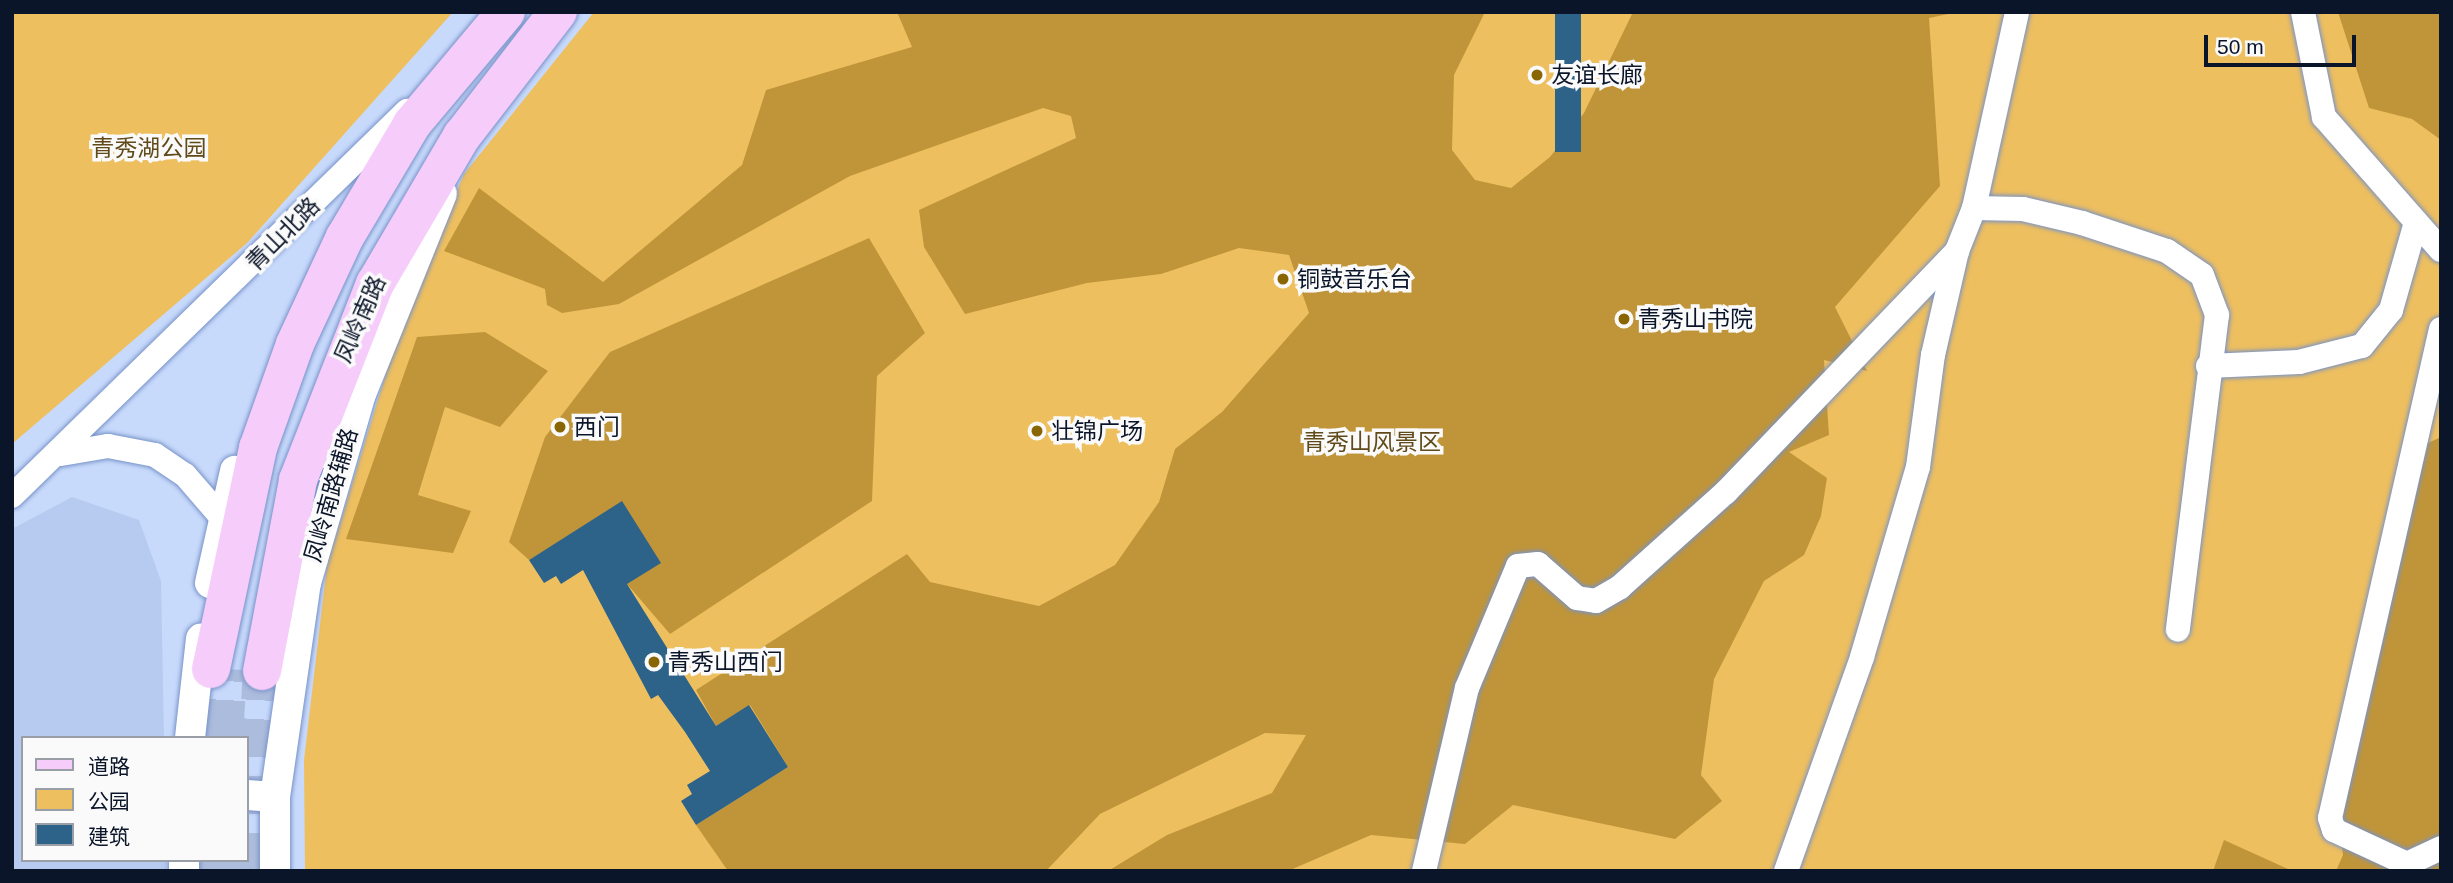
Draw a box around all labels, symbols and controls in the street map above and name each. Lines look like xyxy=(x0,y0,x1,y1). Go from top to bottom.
scale bar xyxy=(2208,21,2360,65)
text: 50 m xyxy=(2217,35,2264,58)
place label: 友谊长廊 xyxy=(1551,61,1643,89)
marker: 友谊长廊 xyxy=(1529,67,1545,83)
park label: 青秀湖公园 xyxy=(92,134,206,162)
street label: 青山北路 xyxy=(241,192,325,276)
place label: 铜鼓音乐台 xyxy=(1297,265,1412,293)
street label: 凤岭南路 xyxy=(329,271,391,367)
marker: 铜鼓音乐台 xyxy=(1275,271,1291,287)
place label: 青秀山书院 xyxy=(1638,305,1753,333)
marker: 青秀山书院 xyxy=(1616,311,1632,327)
place label: 西门 xyxy=(574,413,620,441)
place label: 壮锦广场 xyxy=(1051,417,1143,445)
marker: 西门 xyxy=(552,419,568,435)
marker: 壮锦广场 xyxy=(1029,423,1045,439)
street label: 凤岭南路辅路 xyxy=(299,425,363,565)
park label: 青秀山风景区 xyxy=(1303,428,1441,456)
place label: 青秀山西门 xyxy=(668,648,783,676)
marker: 青秀山西门 xyxy=(646,654,662,670)
legend xyxy=(21,736,248,862)
text: 道路 xyxy=(88,755,130,778)
text: 公园 xyxy=(88,790,130,813)
text: 建筑 xyxy=(88,825,130,848)

